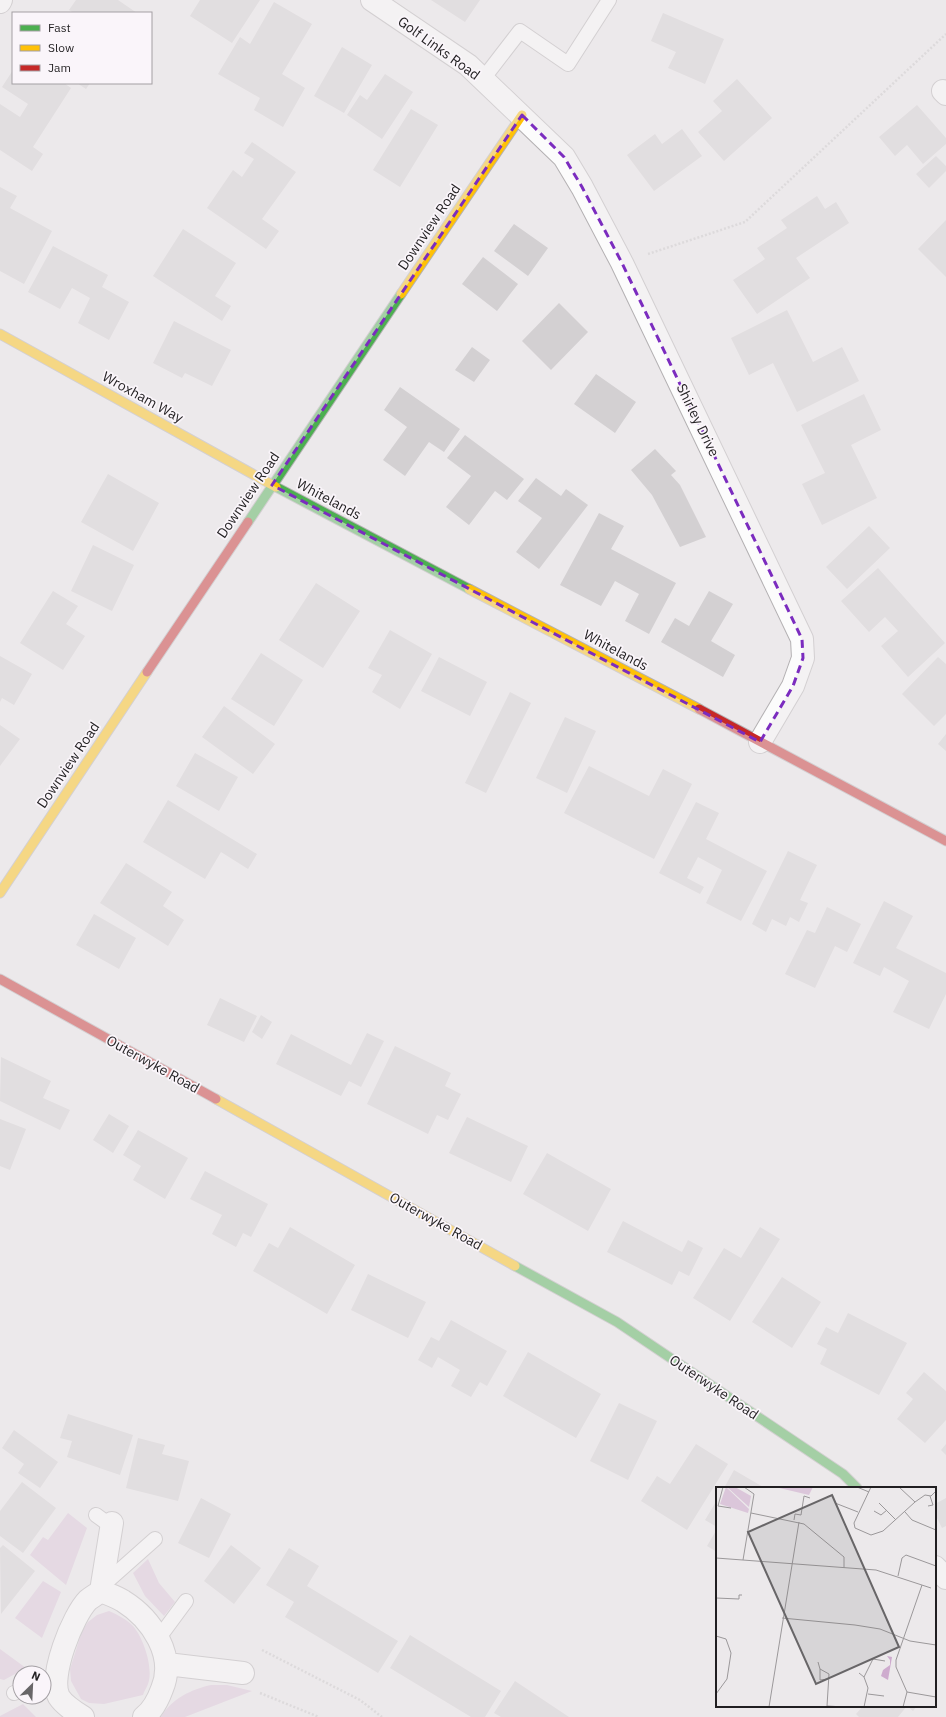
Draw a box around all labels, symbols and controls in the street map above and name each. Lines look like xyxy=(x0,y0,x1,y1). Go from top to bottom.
legend xyxy=(12,12,152,84)
street label: Golf Links Road xyxy=(394,12,484,84)
text: Fast xyxy=(48,20,71,35)
text: Slow xyxy=(48,40,74,55)
text: Jam xyxy=(48,60,71,75)
street label: Downview Road xyxy=(394,181,464,273)
street label: Wroxham Way xyxy=(99,367,187,427)
street label: Shirley Drive xyxy=(673,381,724,460)
street label: Downview Road xyxy=(213,449,283,541)
street label: Whitelands xyxy=(294,474,365,524)
street label: Whitelands xyxy=(581,625,652,675)
street label: Downview Road xyxy=(33,719,103,811)
street label: Outerwyke Road xyxy=(103,1031,203,1097)
street label: Outerwyke Road xyxy=(386,1188,486,1254)
street label: Outerwyke Road xyxy=(666,1351,762,1423)
inset map xyxy=(716,1487,936,1707)
north arrow xyxy=(12,1665,52,1705)
text: N xyxy=(30,1668,43,1684)

